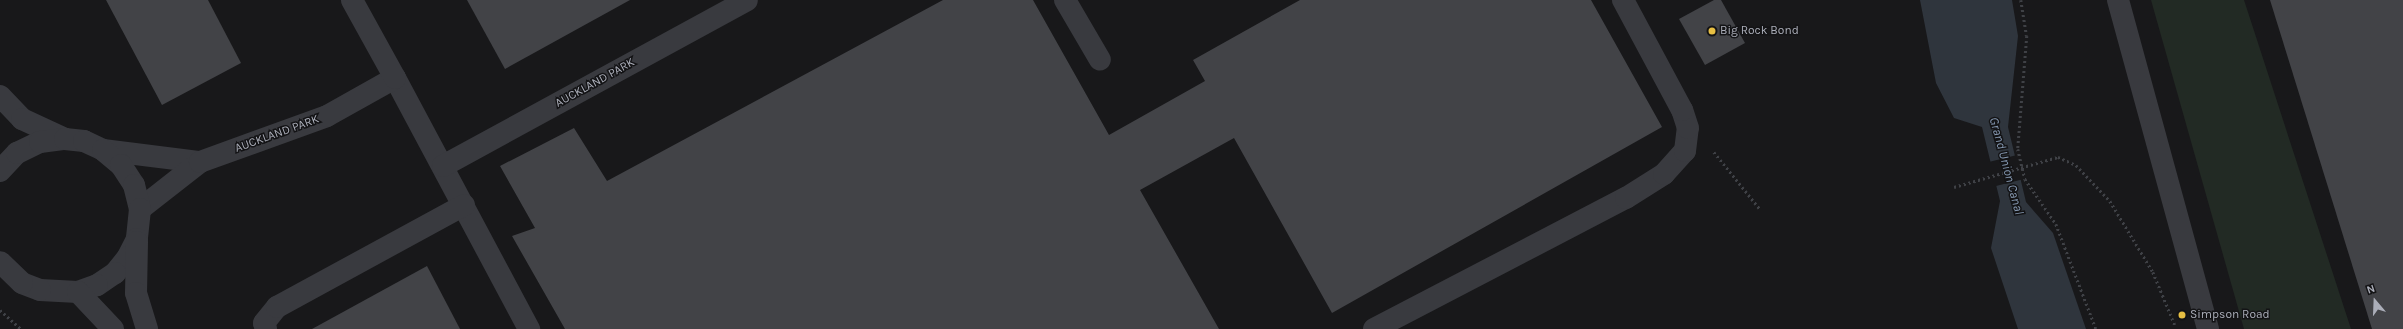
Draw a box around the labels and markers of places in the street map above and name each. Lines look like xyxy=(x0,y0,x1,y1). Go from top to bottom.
place label: Big Rock Bond xyxy=(1720,24,1799,38)
marker: Big Rock Bond xyxy=(1707,26,1717,36)
place label: Simpson Road xyxy=(2190,308,2270,322)
marker: Simpson Road xyxy=(2177,310,2187,320)

